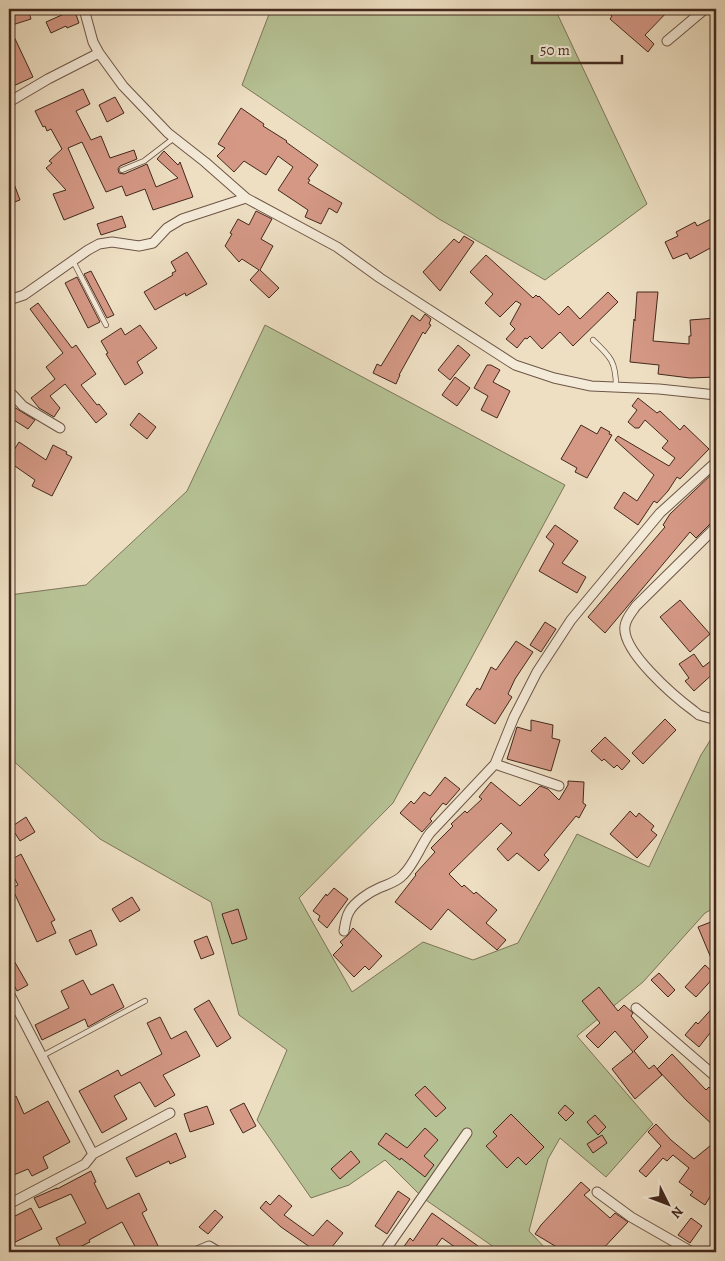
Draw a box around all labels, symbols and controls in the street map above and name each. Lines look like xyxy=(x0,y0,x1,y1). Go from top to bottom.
scale bar xyxy=(532,32,622,64)
text: 50 m xyxy=(540,40,570,60)
north arrow xyxy=(642,1178,692,1228)
text: N xyxy=(667,1202,688,1223)

